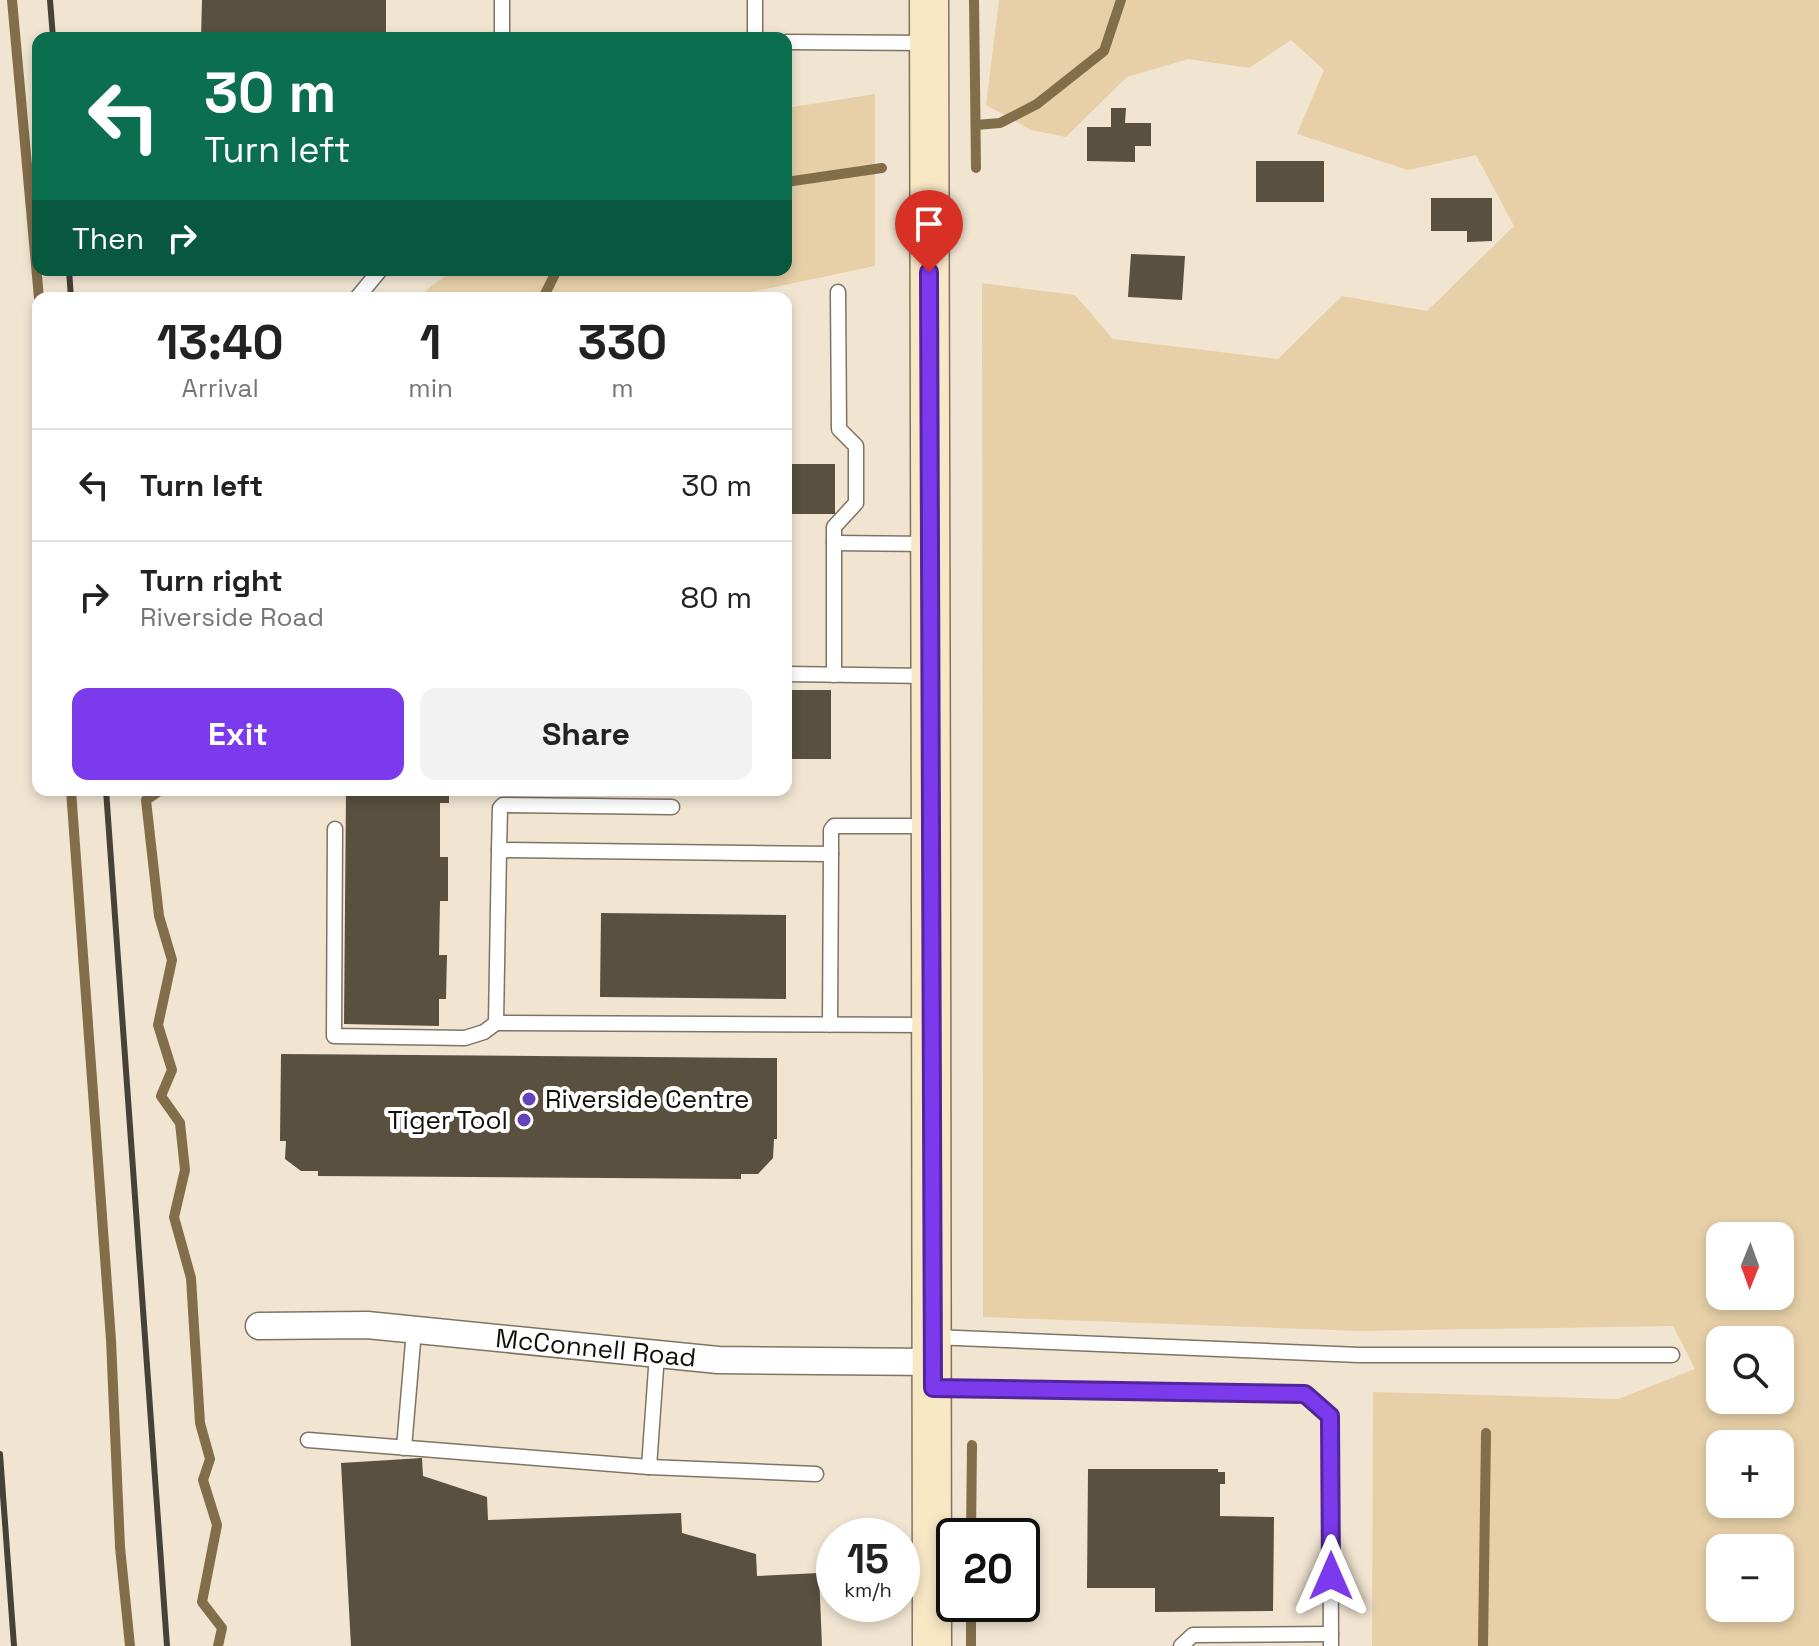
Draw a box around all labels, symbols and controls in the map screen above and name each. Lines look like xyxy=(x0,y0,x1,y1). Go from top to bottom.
text: 30 m xyxy=(204,57,336,128)
icon: left xyxy=(72,64,176,168)
text: Turn left xyxy=(204,127,351,173)
pin xyxy=(895,190,963,272)
icon: arrive xyxy=(907,202,951,246)
icon: right xyxy=(160,216,204,260)
text: Then xyxy=(72,219,144,258)
text: 13:40 xyxy=(157,312,284,373)
text: 1 xyxy=(420,312,442,373)
text: 330 xyxy=(578,312,667,373)
text: Arrival xyxy=(182,371,259,405)
text: min xyxy=(408,371,453,405)
text: m xyxy=(611,371,634,405)
icon: left xyxy=(72,463,116,507)
text: Turn left xyxy=(140,466,263,505)
text: 30 m xyxy=(681,466,752,505)
text: Turn right xyxy=(140,561,283,600)
icon: right xyxy=(72,575,116,619)
text: 80 m xyxy=(681,578,752,617)
text: Riverside Road xyxy=(140,600,324,634)
button: Exit xyxy=(72,688,404,780)
button: Share xyxy=(420,688,752,780)
place label: Riverside Centre xyxy=(545,1082,749,1116)
marker: Riverside Centre xyxy=(520,1090,538,1108)
place label: Tiger Tool xyxy=(387,1103,508,1137)
marker: Tiger Tool xyxy=(515,1111,533,1129)
north arrow xyxy=(1706,1222,1794,1310)
map controls xyxy=(1706,1222,1794,1622)
street label: McConnell Road xyxy=(494,1321,698,1375)
button: search xyxy=(1706,1326,1794,1414)
button: + xyxy=(1706,1430,1794,1518)
speed limit sign: 20 xyxy=(936,1518,1040,1622)
text: 15 xyxy=(847,1534,889,1585)
position arrow xyxy=(1289,1534,1373,1618)
button: − xyxy=(1706,1534,1794,1622)
text: km/h xyxy=(844,1577,892,1603)

